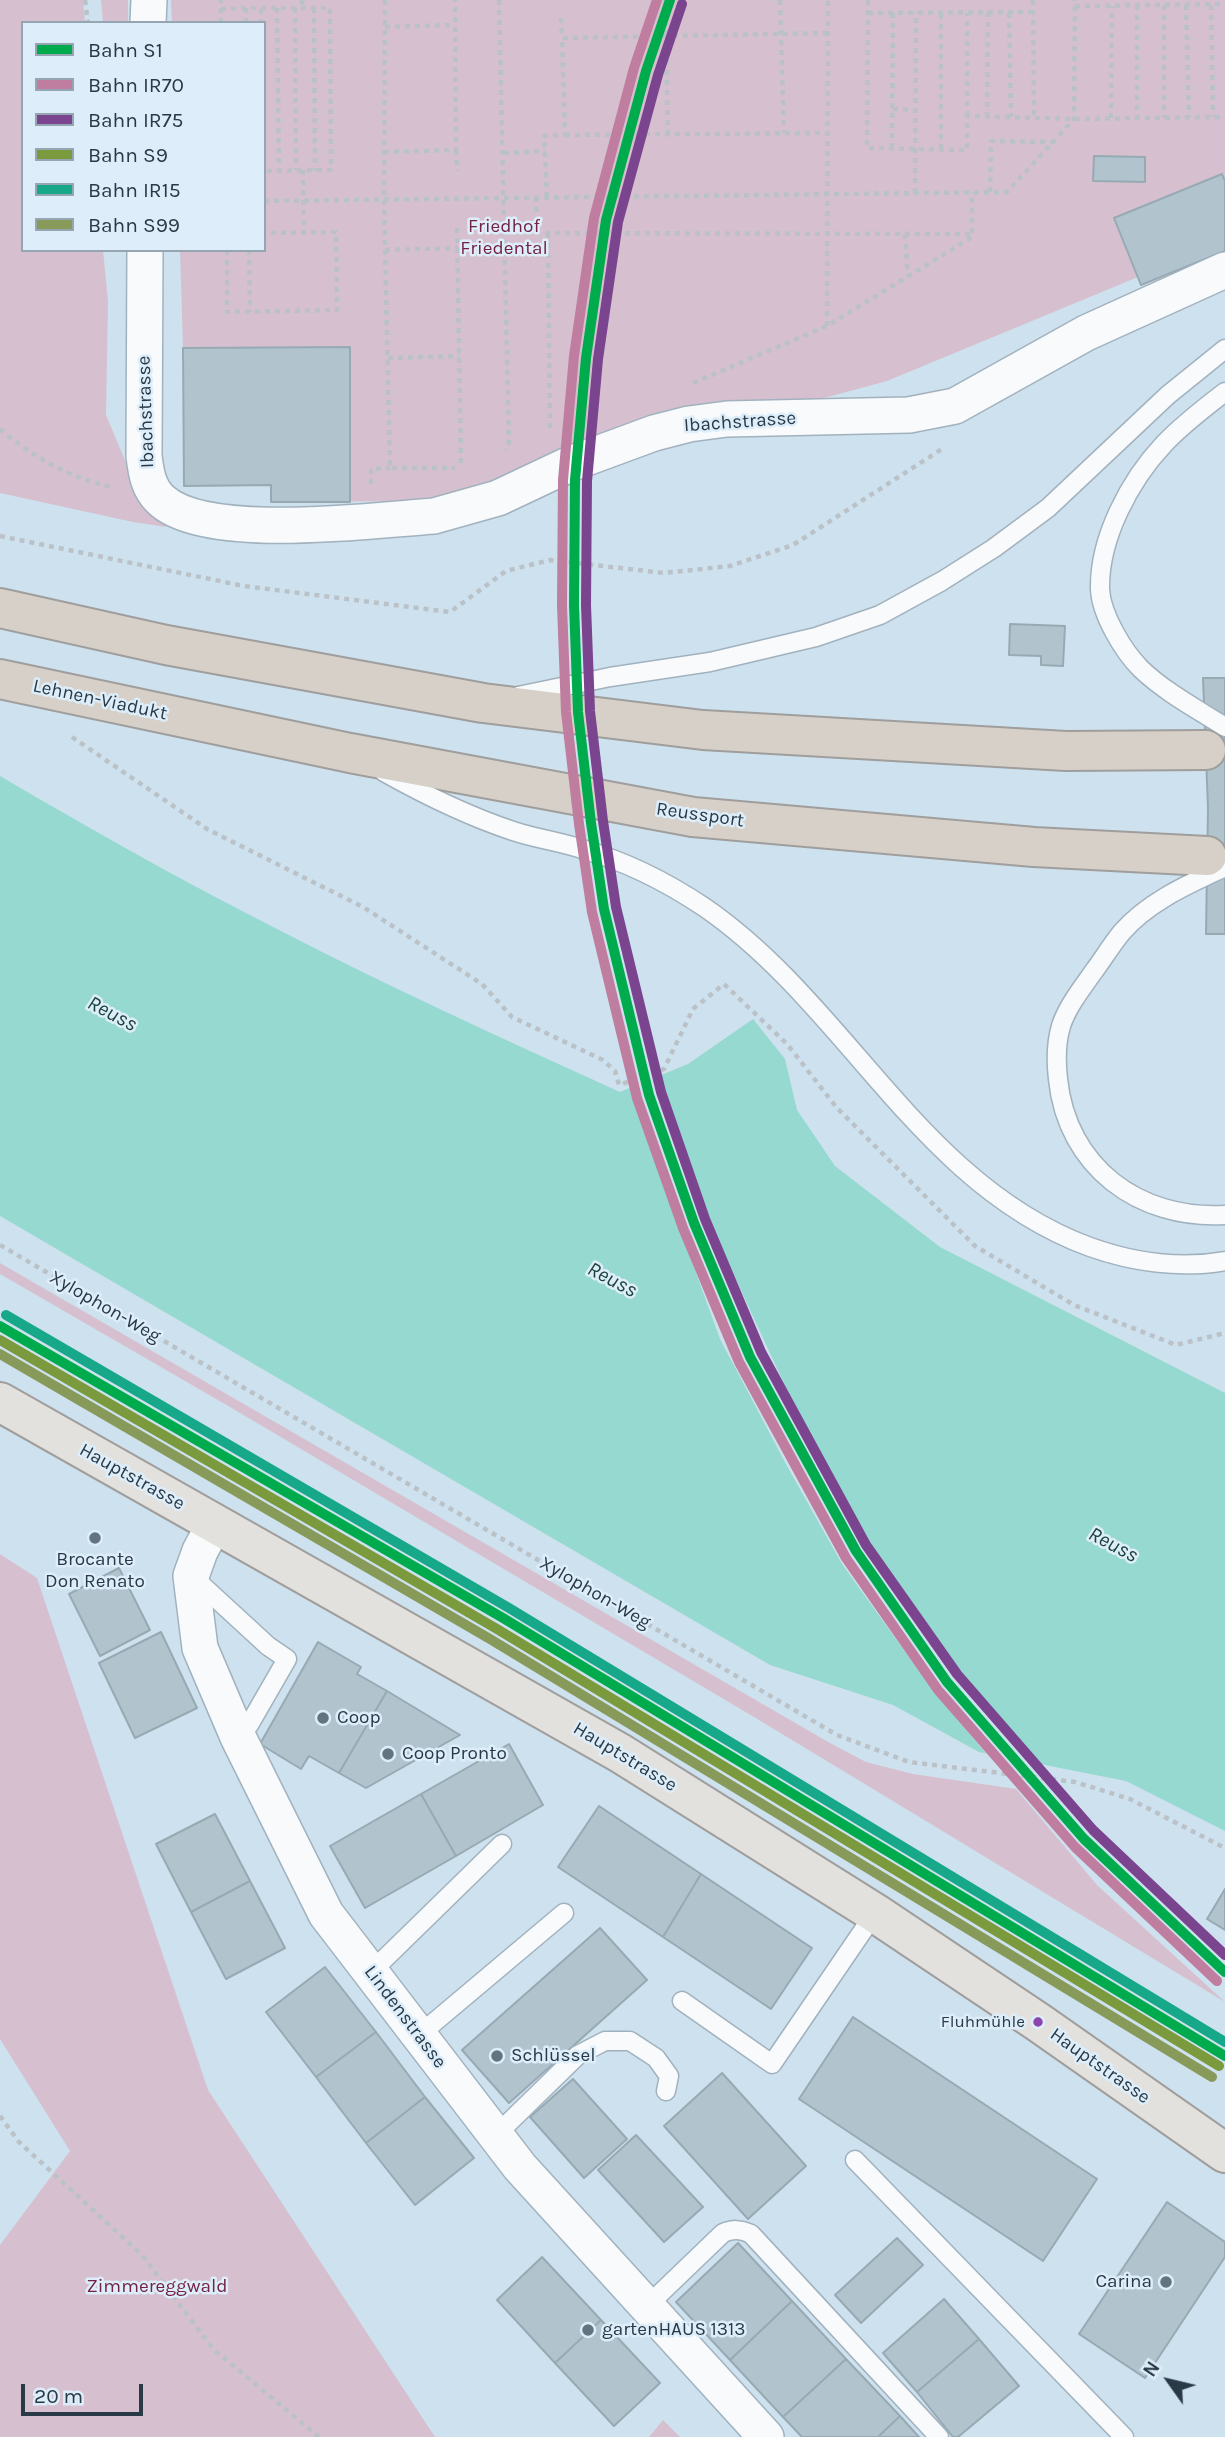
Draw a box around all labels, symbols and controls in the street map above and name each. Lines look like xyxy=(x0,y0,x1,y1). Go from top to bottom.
legend xyxy=(21,21,266,252)
text: Bahn S1 xyxy=(88,38,163,62)
text: Bahn IR70 xyxy=(88,73,184,97)
text: Bahn IR75 xyxy=(88,108,183,132)
text: Bahn S9 xyxy=(88,143,168,167)
text: Bahn IR15 xyxy=(88,178,180,202)
text: Bahn S99 xyxy=(88,213,180,237)
park label: Friedhof Friedental xyxy=(460,216,548,260)
street label: Ibachstrasse xyxy=(133,355,159,469)
street label: Ibachstrasse xyxy=(683,407,797,437)
street label: Lehnen-Viadukt xyxy=(31,675,169,725)
street label: Reussport xyxy=(655,798,745,832)
water label: Reuss xyxy=(83,991,141,1037)
water label: Reuss xyxy=(583,1257,641,1303)
street label: Xylophon-Weg xyxy=(45,1266,165,1348)
street label: Hauptstrasse xyxy=(75,1439,189,1515)
water label: Reuss xyxy=(1084,1522,1142,1568)
marker: Brocante Don Renato xyxy=(87,1530,103,1546)
place label: Brocante Don Renato xyxy=(45,1549,145,1593)
street label: Xylophon-Weg xyxy=(535,1552,655,1634)
place label: Coop xyxy=(337,1707,381,1729)
marker: Coop xyxy=(315,1710,331,1726)
street label: Hauptstrasse xyxy=(569,1717,681,1797)
place label: Coop Pronto xyxy=(402,1743,507,1765)
marker: Coop Pronto xyxy=(380,1746,396,1762)
street label: Lindenstrasse xyxy=(359,1961,451,2073)
place label: Fluhmühle xyxy=(941,2012,1025,2032)
marker: Fluhmühle xyxy=(1031,2015,1045,2029)
street label: Hauptstrasse xyxy=(1046,2023,1154,2109)
place label: Schlüssel xyxy=(511,2045,596,2067)
marker: Schlüssel xyxy=(489,2048,505,2064)
place label: Carina xyxy=(1095,2271,1152,2293)
marker: Carina xyxy=(1158,2274,1174,2290)
park label: Zimmereggwald xyxy=(86,2276,228,2298)
place label: gartenHAUS 1313 xyxy=(602,2319,745,2341)
marker: gartenHAUS 1313 xyxy=(580,2322,596,2338)
north arrow xyxy=(1134,2346,1204,2416)
text: N xyxy=(1139,2357,1165,2381)
scale bar xyxy=(24,2370,147,2414)
text: 20 m xyxy=(34,2384,83,2408)

